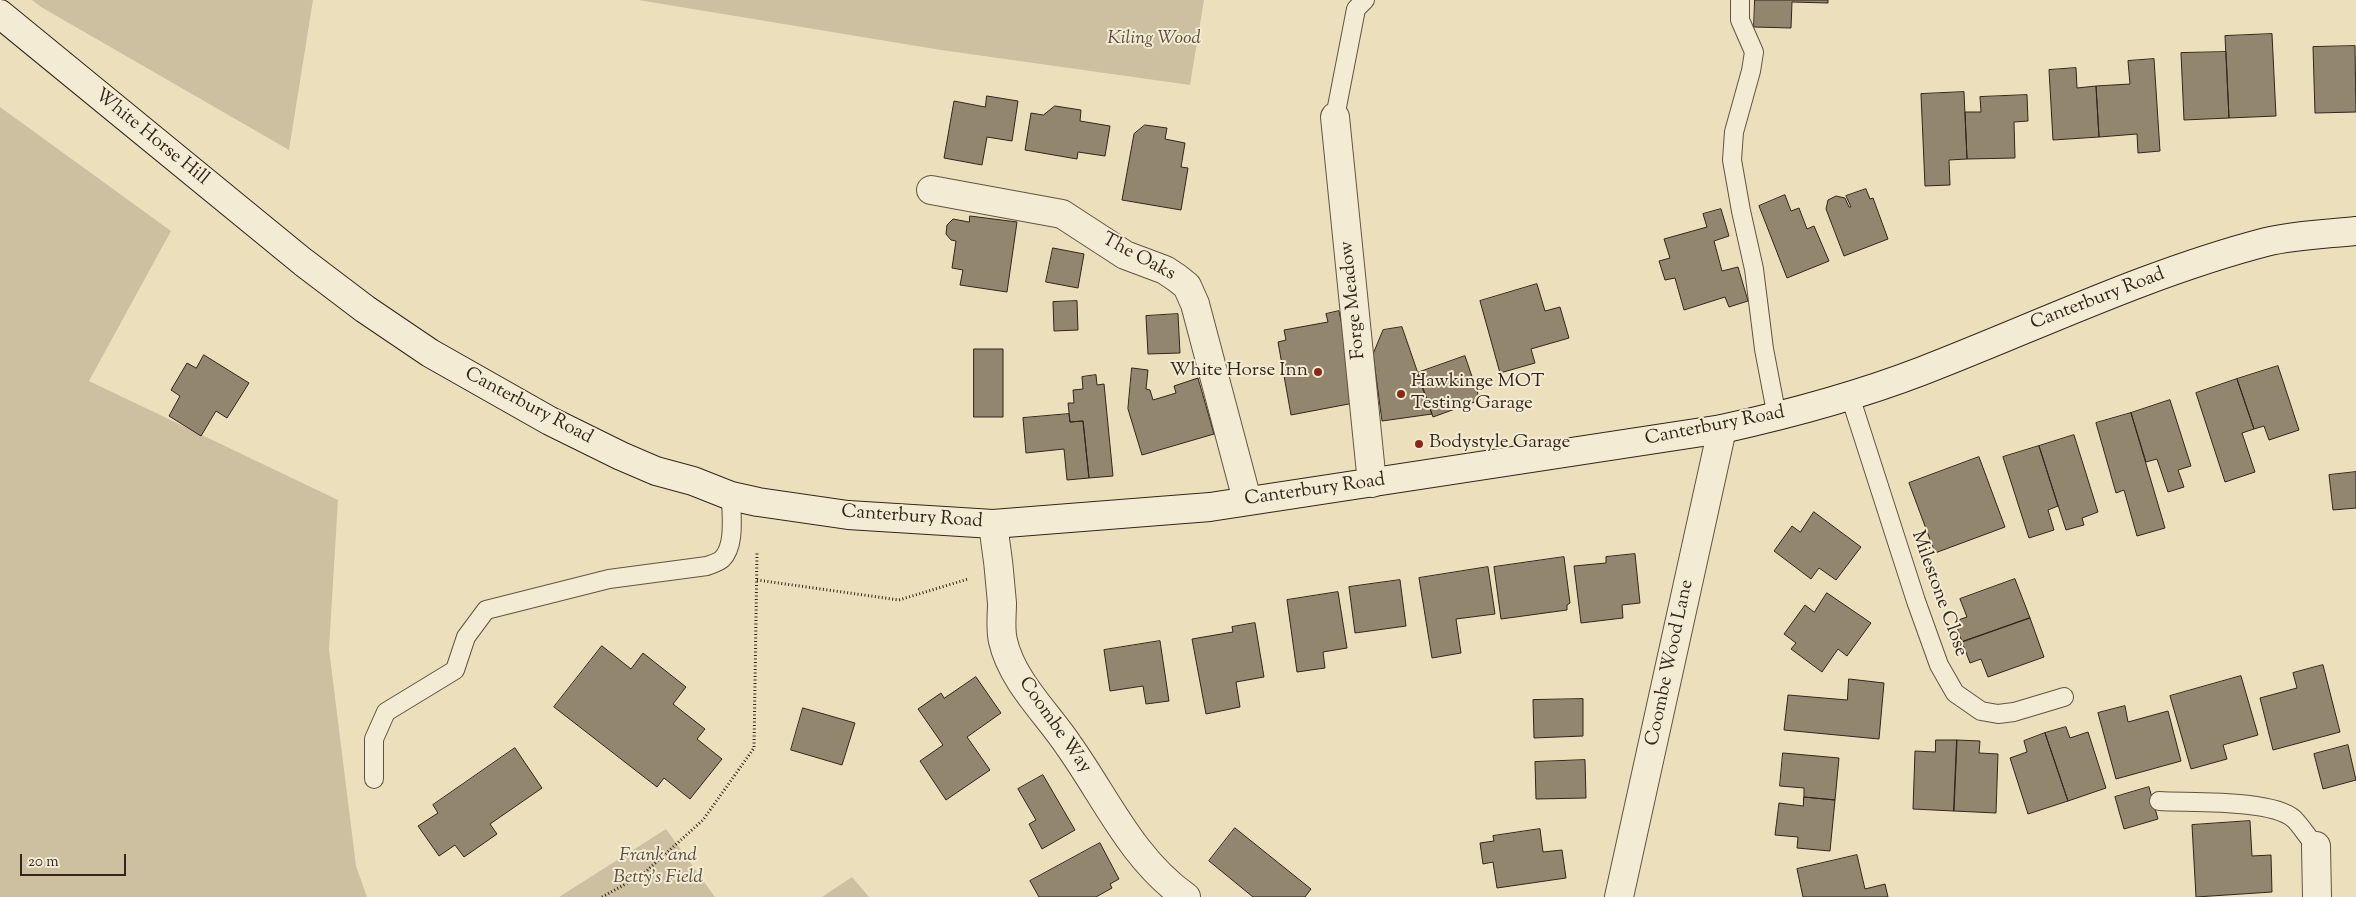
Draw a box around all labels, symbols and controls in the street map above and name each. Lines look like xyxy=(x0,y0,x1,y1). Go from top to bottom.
park label: Kiling Wood xyxy=(1107,29,1201,51)
street label: White Horse Hill xyxy=(89,85,213,191)
street label: The Oaks xyxy=(1097,229,1179,287)
street label: Forge Meadow xyxy=(1336,240,1372,360)
street label: Canterbury Road xyxy=(2028,264,2168,336)
place label: White Horse Inn xyxy=(1169,361,1308,383)
street label: Canterbury Road xyxy=(460,364,596,450)
marker: White Horse Inn xyxy=(1312,366,1324,378)
place label: Hawkinge MOT Testing Garage xyxy=(1411,372,1544,416)
marker: Hawkinge MOT Testing Garage xyxy=(1395,388,1407,400)
street label: Canterbury Road xyxy=(1643,402,1787,452)
place label: Bodystyle Garage xyxy=(1429,433,1570,455)
marker: Bodystyle Garage xyxy=(1413,438,1425,450)
street label: Canterbury Road xyxy=(1243,470,1387,512)
street label: Canterbury Road xyxy=(840,502,984,534)
street label: Milestone Close xyxy=(1905,528,1971,660)
street label: Coombe Wood Lane xyxy=(1642,578,1700,748)
street label: Coombe Way xyxy=(1012,673,1096,779)
scale bar xyxy=(22,844,129,876)
park label: Frank and Betty's Field xyxy=(613,846,703,890)
text: 20 m xyxy=(28,852,59,873)

